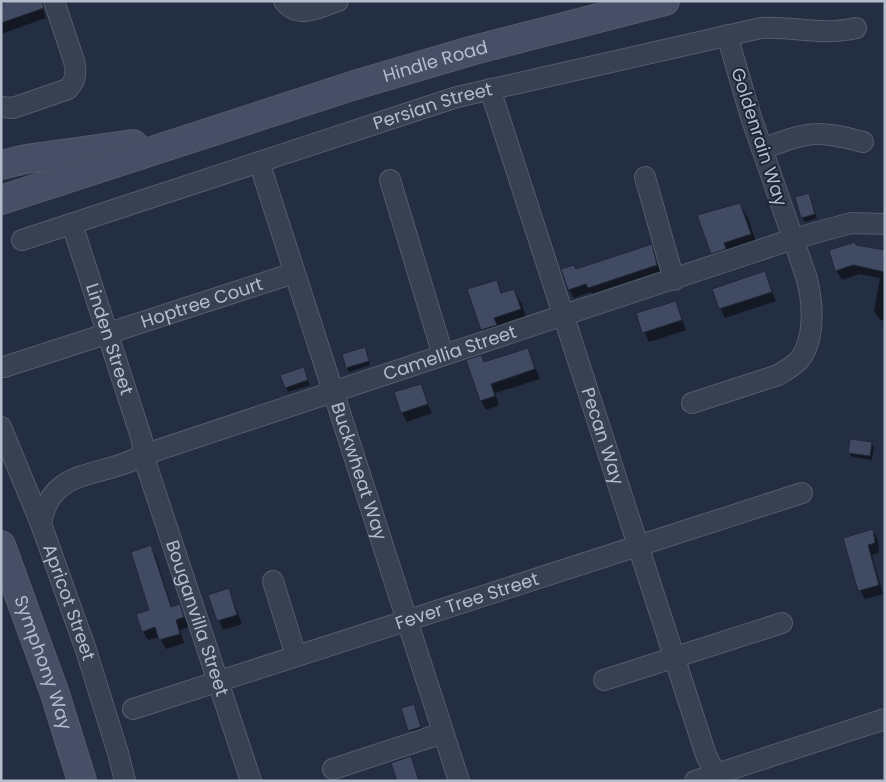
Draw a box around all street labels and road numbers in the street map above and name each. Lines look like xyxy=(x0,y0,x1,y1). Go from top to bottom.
street label: Hindle Road xyxy=(380,34,490,88)
street label: Goldenrain Way xyxy=(725,64,794,209)
street label: Persian Street xyxy=(370,76,495,136)
street label: Hoptree Court xyxy=(138,271,266,334)
street label: Linden Street xyxy=(80,280,140,398)
street label: Camellia Street xyxy=(380,319,519,386)
street label: Pecan Way xyxy=(576,384,631,488)
street label: Buckwheat Way xyxy=(325,399,393,543)
street label: Bouganvilla Street xyxy=(160,537,235,699)
street label: Apricot Street xyxy=(37,540,101,663)
street label: Fever Tree Street xyxy=(392,566,542,636)
street label: Symphony Way xyxy=(8,592,78,733)

